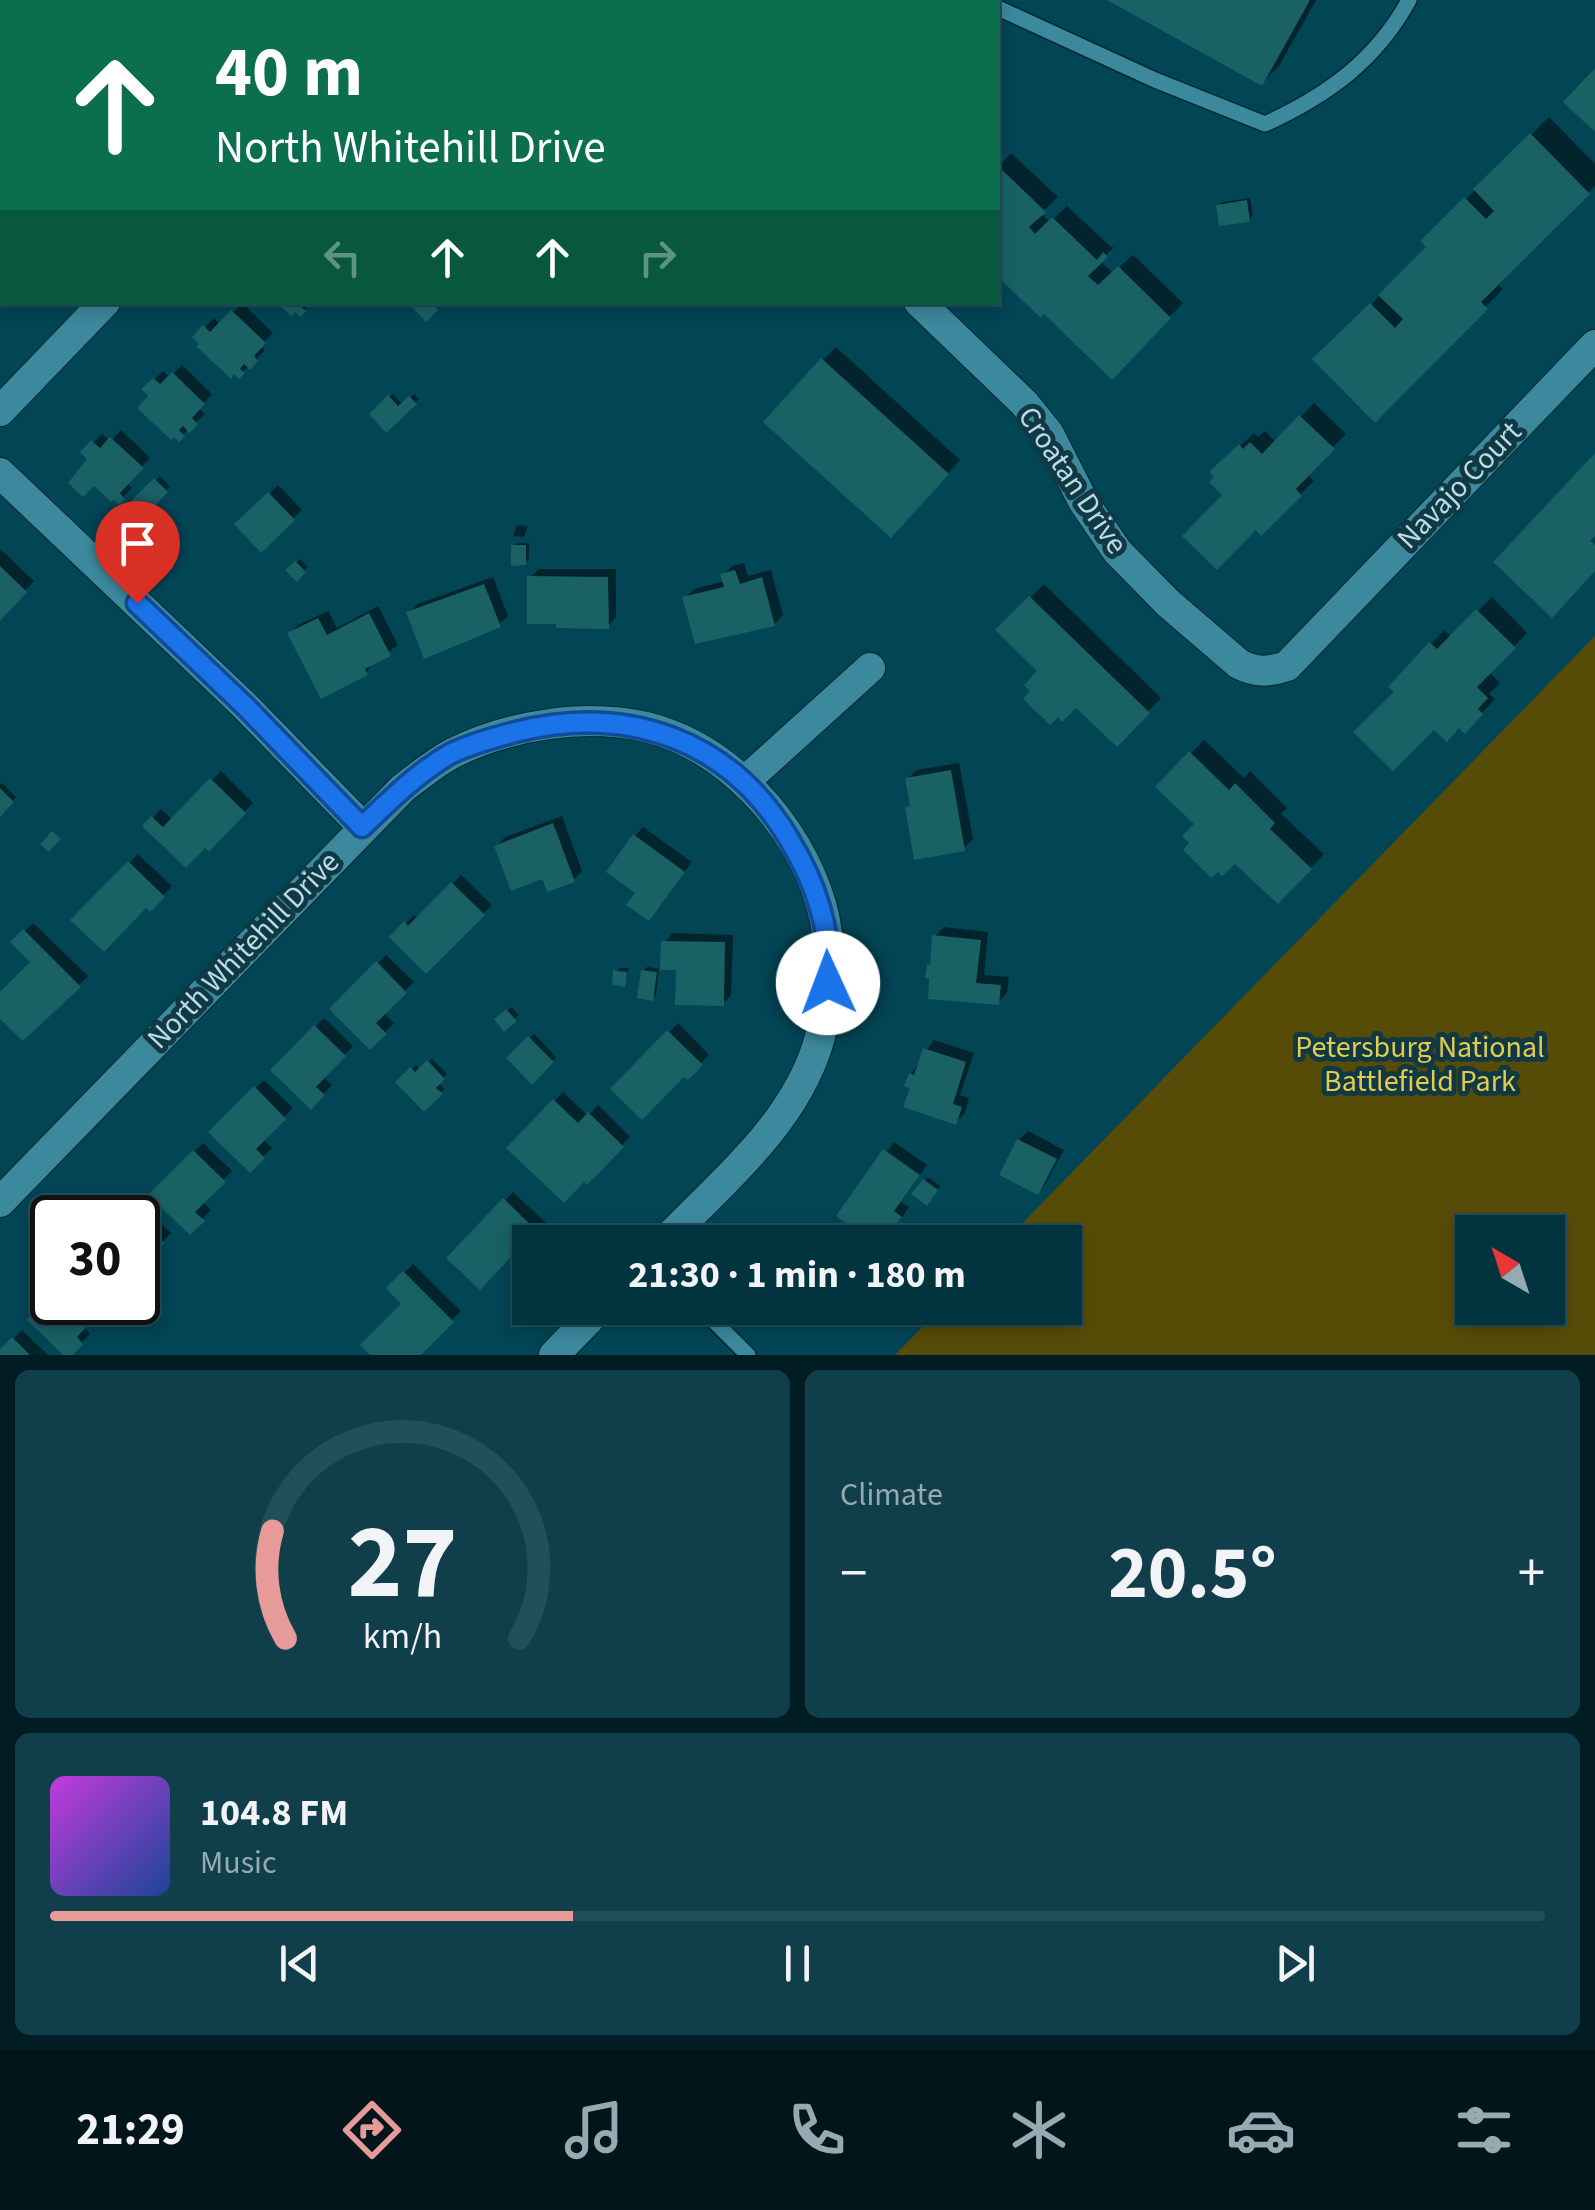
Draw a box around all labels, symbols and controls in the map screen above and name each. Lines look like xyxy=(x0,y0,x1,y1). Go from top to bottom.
text: 40 m xyxy=(215,23,363,123)
icon: ahead xyxy=(50,40,180,170)
text: North Whitehill Drive xyxy=(215,116,606,180)
icon: left xyxy=(315,230,370,285)
icon: ahead xyxy=(420,230,475,285)
icon: ahead xyxy=(525,230,580,285)
icon: right xyxy=(630,230,685,285)
street label: Croatan Drive xyxy=(1007,398,1138,563)
street label: Navajo Court xyxy=(1387,412,1531,559)
pin xyxy=(95,501,180,604)
icon: arrive xyxy=(110,516,165,571)
street label: North Whitehill Drive xyxy=(137,842,349,1059)
position arrow xyxy=(776,931,880,1035)
park label: Petersburg National Battlefield Park xyxy=(1295,1026,1545,1103)
speed limit sign: 30 xyxy=(30,1195,160,1325)
north arrow xyxy=(1455,1215,1565,1325)
map controls xyxy=(1455,1215,1565,1325)
text: 21:30 · 1 min · 180 m xyxy=(628,1248,966,1302)
text: Climate xyxy=(840,1472,943,1518)
text: 27 xyxy=(348,1490,457,1638)
text: 20.5° xyxy=(1108,1520,1277,1627)
text: − xyxy=(840,1535,867,1613)
text: + xyxy=(1518,1535,1545,1613)
text: km/h xyxy=(363,1611,442,1662)
text: 104.8 FM xyxy=(200,1786,348,1840)
text: Music xyxy=(200,1840,277,1886)
icon: previous xyxy=(272,1936,327,1991)
icon: pause xyxy=(770,1936,825,1991)
icon: next xyxy=(1268,1936,1323,1991)
icon: directions xyxy=(337,2095,407,2165)
icon: music xyxy=(559,2095,629,2165)
icon: phone xyxy=(782,2095,852,2165)
icon: climate xyxy=(1004,2095,1074,2165)
icon: car xyxy=(1226,2095,1296,2165)
icon: filters xyxy=(1449,2095,1519,2165)
text: 21:29 xyxy=(76,2098,185,2162)

